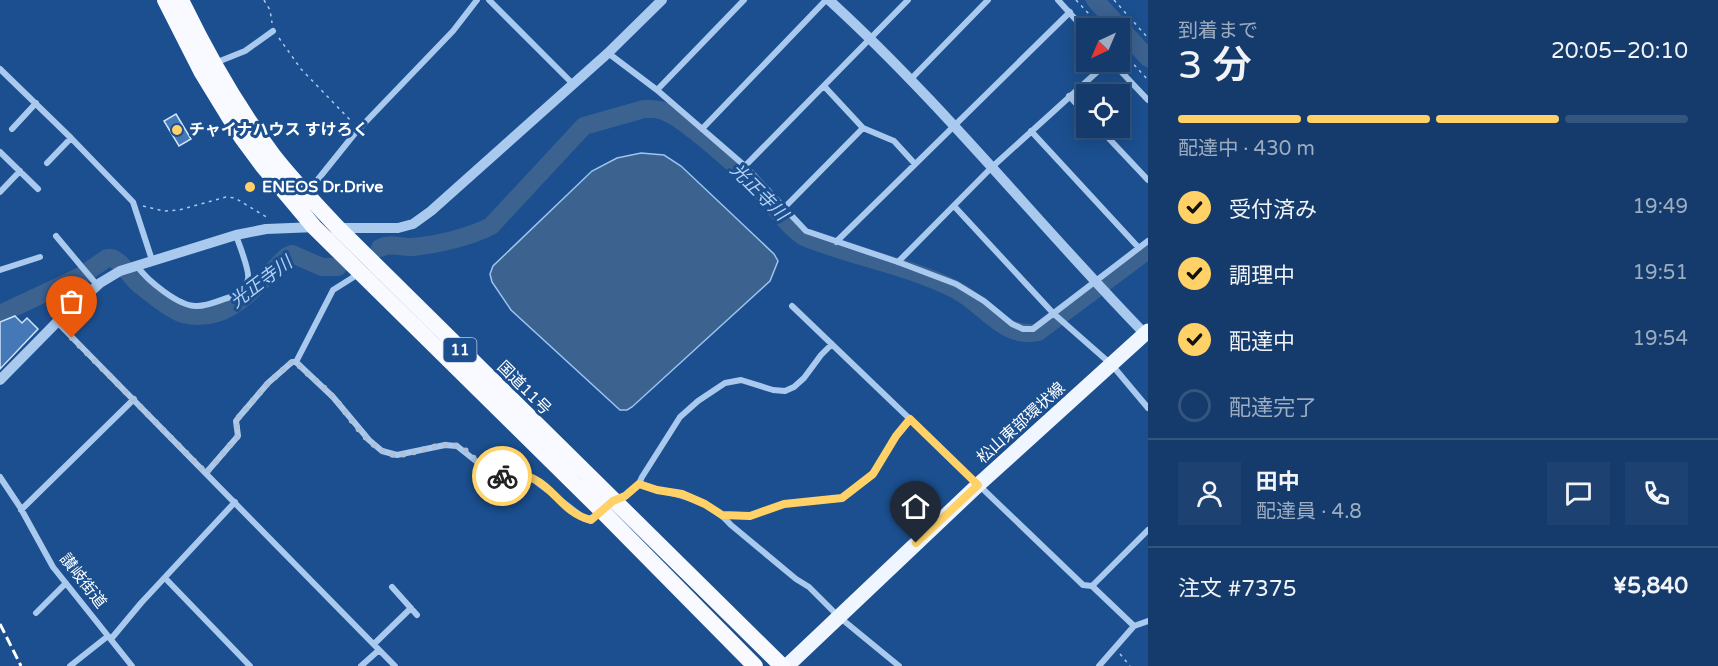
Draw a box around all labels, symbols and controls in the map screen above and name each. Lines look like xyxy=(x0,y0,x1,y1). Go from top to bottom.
north arrow xyxy=(1076,18,1130,72)
map controls xyxy=(1076,18,1130,138)
text: 到着まで xyxy=(1178,19,1258,43)
text: 20:05–20:10 xyxy=(1551,38,1688,64)
text: 3 分 xyxy=(1178,42,1252,89)
button: locate xyxy=(1076,84,1130,138)
place label: チャイナハウス すけろく xyxy=(189,120,369,140)
marker: チャイナハウス すけろく xyxy=(170,123,184,137)
text: 配達中 · 430 m xyxy=(1178,137,1315,161)
water label: 光正寺川 xyxy=(726,159,794,227)
place label: ENEOS Dr.Drive xyxy=(262,177,383,197)
marker: ENEOS Dr.Drive xyxy=(243,180,257,194)
icon: check xyxy=(1178,191,1211,224)
text: 19:49 xyxy=(1633,195,1688,219)
text: 受付済み xyxy=(1229,197,1317,223)
water label: 光正寺川 xyxy=(226,250,298,312)
icon: check xyxy=(1178,257,1211,290)
text: 19:51 xyxy=(1633,261,1688,285)
text: 調理中 xyxy=(1229,263,1295,289)
pin xyxy=(46,276,97,338)
icon: bag xyxy=(55,285,88,318)
icon: check xyxy=(1178,323,1211,356)
text: 19:54 xyxy=(1633,327,1688,351)
text: 配達中 xyxy=(1229,329,1295,355)
road number: 11 xyxy=(444,338,476,362)
street label: 国道11号 xyxy=(493,357,555,419)
street label: 松山東部環状線 xyxy=(973,378,1069,468)
text: 配達完了 xyxy=(1229,395,1317,421)
courier xyxy=(472,446,532,506)
icon: bike xyxy=(486,460,519,493)
button: person xyxy=(1178,462,1241,525)
button: chat xyxy=(1547,462,1610,525)
button: phone xyxy=(1625,462,1688,525)
text: 田中 xyxy=(1256,469,1300,495)
pin xyxy=(890,481,941,543)
icon: home xyxy=(899,490,932,523)
text: 配達員 · 4.8 xyxy=(1256,500,1362,524)
street label: 讃岐街道 xyxy=(55,550,111,612)
text: ¥5,840 xyxy=(1613,573,1688,599)
text: 注文 #7375 xyxy=(1178,576,1296,602)

